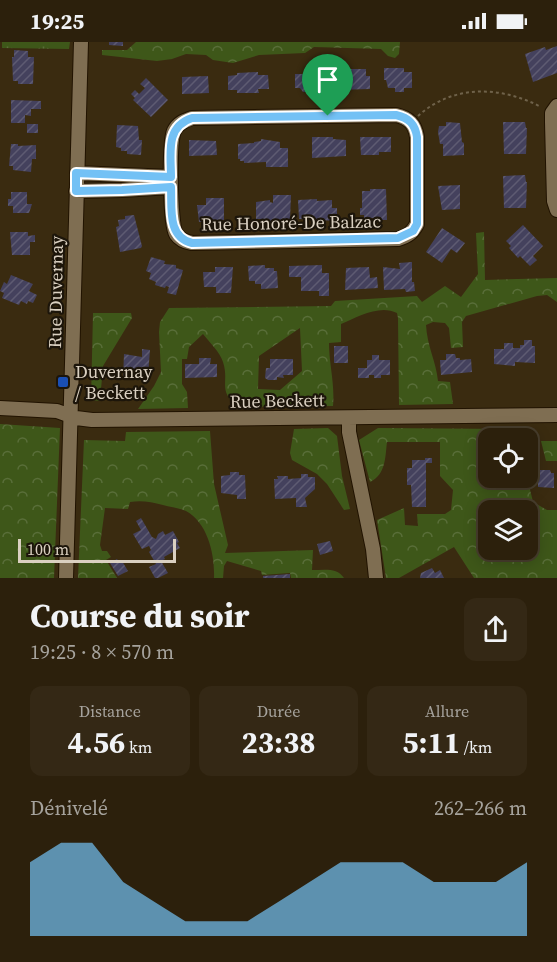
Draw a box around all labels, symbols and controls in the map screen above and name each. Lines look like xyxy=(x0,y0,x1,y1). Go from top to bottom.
text: 19:25 xyxy=(30,6,84,36)
pin xyxy=(302,54,353,116)
icon: arrive xyxy=(311,63,344,96)
street label: Rue Honoré-De Balzac xyxy=(201,208,382,237)
street label: Rue Duvernay xyxy=(42,235,69,349)
place label: Duvernay / Beckett xyxy=(75,359,153,405)
marker: Duvernay / Beckett xyxy=(56,375,70,389)
street label: Rue Beckett xyxy=(229,387,325,414)
map controls xyxy=(478,428,538,560)
button: locate xyxy=(478,428,538,488)
button: layers xyxy=(478,500,538,560)
scale bar xyxy=(18,536,176,564)
text: 100 m xyxy=(27,538,69,560)
text: Course du soir xyxy=(30,593,249,638)
button: share xyxy=(464,598,527,661)
text: 19:25 · 8 × 570 m xyxy=(30,638,174,666)
text: Distance xyxy=(79,700,141,722)
text: Durée xyxy=(257,700,300,722)
text: Allure xyxy=(425,700,469,722)
text: 4.56 xyxy=(67,722,125,763)
text: 23:38 xyxy=(241,722,316,763)
text: 5:11 xyxy=(402,722,460,763)
text: km xyxy=(125,736,152,758)
text: /km xyxy=(460,736,492,758)
text: Dénivelé xyxy=(30,794,108,822)
text: 262–266 m xyxy=(434,794,527,822)

